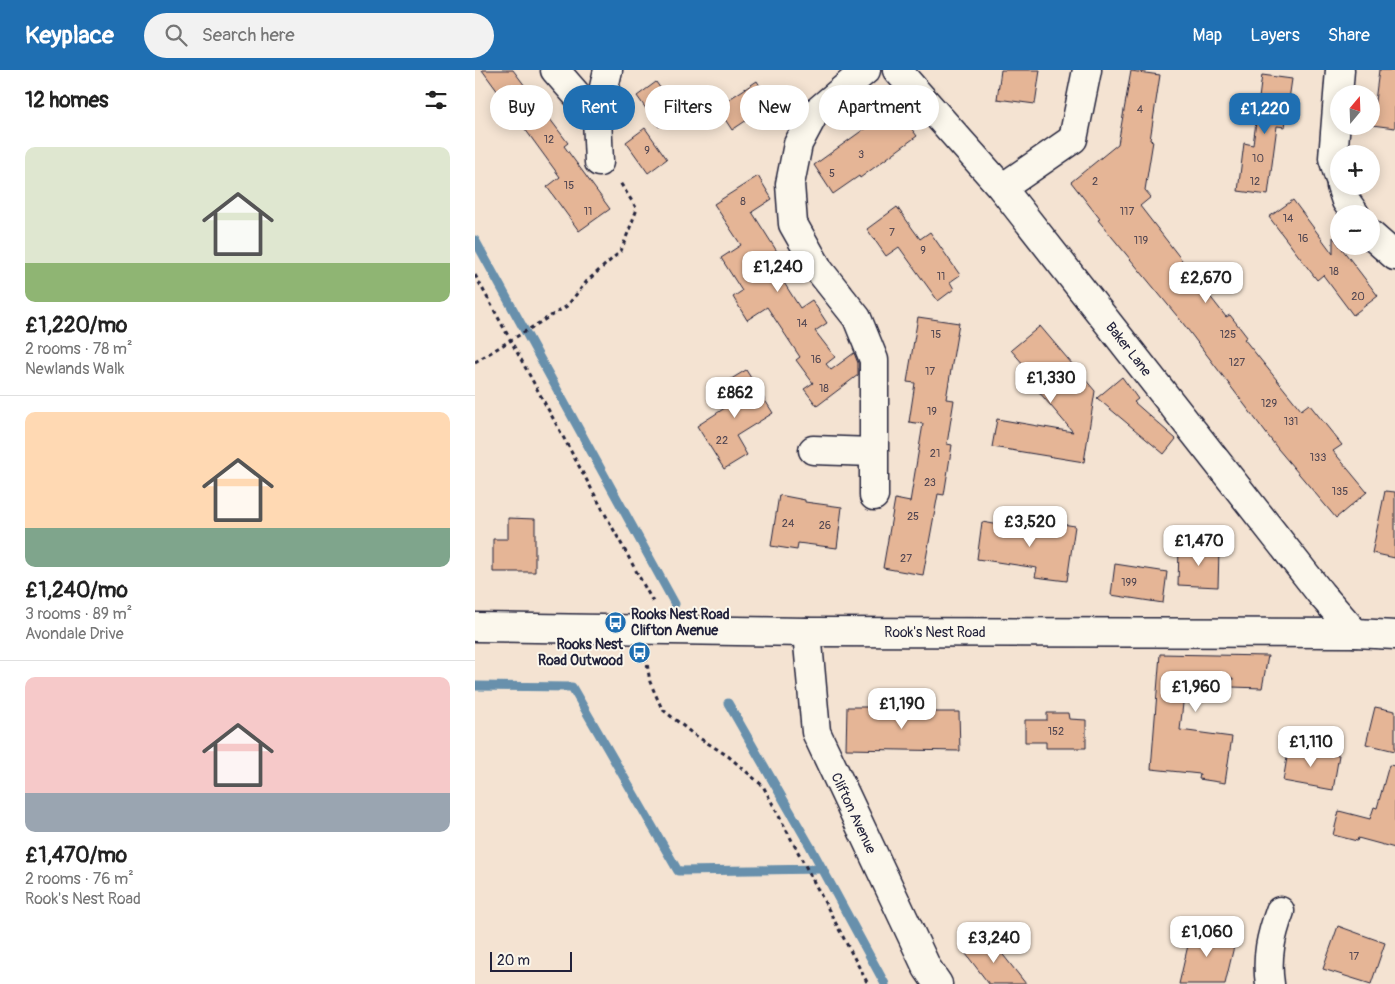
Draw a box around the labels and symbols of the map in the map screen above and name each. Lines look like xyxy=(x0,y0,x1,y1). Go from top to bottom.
north arrow xyxy=(1330,85,1380,135)
pin: £1,220 xyxy=(1224,92,1306,135)
house number: 4 xyxy=(1137,103,1144,116)
house number: 12 xyxy=(544,133,554,146)
house number: 9 xyxy=(644,144,650,157)
house number: 3 xyxy=(858,148,864,161)
house number: 10 xyxy=(1252,152,1264,165)
house number: 5 xyxy=(829,167,835,180)
house number: 2 xyxy=(1092,175,1098,188)
house number: 12 xyxy=(1250,175,1260,188)
house number: 15 xyxy=(564,179,574,192)
house number: 8 xyxy=(740,195,746,208)
house number: 11 xyxy=(584,205,592,218)
house number: 117 xyxy=(1120,205,1134,218)
house number: 14 xyxy=(1283,212,1294,225)
house number: 7 xyxy=(889,226,895,239)
house number: 16 xyxy=(1298,232,1308,245)
house number: 119 xyxy=(1134,234,1148,247)
house number: 9 xyxy=(920,244,926,257)
pin: £1,240 xyxy=(737,250,819,293)
pin: £2,670 xyxy=(1165,262,1247,304)
house number: 18 xyxy=(1329,265,1339,278)
house number: 11 xyxy=(937,270,945,283)
house number: 20 xyxy=(1351,290,1365,303)
house number: 14 xyxy=(797,317,808,330)
street label: Baker Lane xyxy=(1102,319,1155,380)
house number: 15 xyxy=(931,328,941,341)
house number: 125 xyxy=(1220,328,1236,341)
house number: 16 xyxy=(811,353,821,366)
house number: 127 xyxy=(1229,356,1245,369)
pin: £1,330 xyxy=(1010,362,1092,404)
house number: 17 xyxy=(925,365,935,378)
pin: £862 xyxy=(705,376,765,419)
house number: 18 xyxy=(819,382,829,395)
house number: 129 xyxy=(1261,397,1277,410)
house number: 19 xyxy=(927,405,937,418)
house number: 131 xyxy=(1284,415,1298,428)
house number: 22 xyxy=(716,434,728,447)
house number: 21 xyxy=(930,447,940,460)
house number: 133 xyxy=(1310,451,1326,464)
house number: 23 xyxy=(924,476,936,489)
house number: 135 xyxy=(1332,485,1348,498)
pin: £3,520 xyxy=(989,506,1071,548)
house number: 25 xyxy=(907,510,919,523)
house number: 24 xyxy=(782,517,795,530)
house number: 26 xyxy=(819,519,831,532)
pin: £1,470 xyxy=(1158,524,1240,567)
house number: 27 xyxy=(900,552,912,565)
house number: 199 xyxy=(1121,576,1137,589)
place label: Rooks Nest Road Clifton Avenue xyxy=(631,606,730,639)
bus stop icon: Rooks Nest Road Clifton Avenue xyxy=(603,610,627,634)
street label: Rook's Nest Road xyxy=(884,624,986,641)
place label: Rooks Nest Road Outwood xyxy=(538,636,623,669)
bus stop icon: Rooks Nest Road Outwood xyxy=(627,640,651,664)
pin: £1,960 xyxy=(1155,670,1237,713)
pin: £1,190 xyxy=(861,688,943,730)
house number: 152 xyxy=(1048,725,1064,738)
pin: £1,110 xyxy=(1270,726,1352,768)
street label: Clifton Avenue xyxy=(827,770,880,856)
pin: £1,060 xyxy=(1166,916,1248,958)
pin: £3,240 xyxy=(953,922,1035,964)
scale bar xyxy=(490,949,573,972)
house number: 17 xyxy=(1349,950,1359,963)

